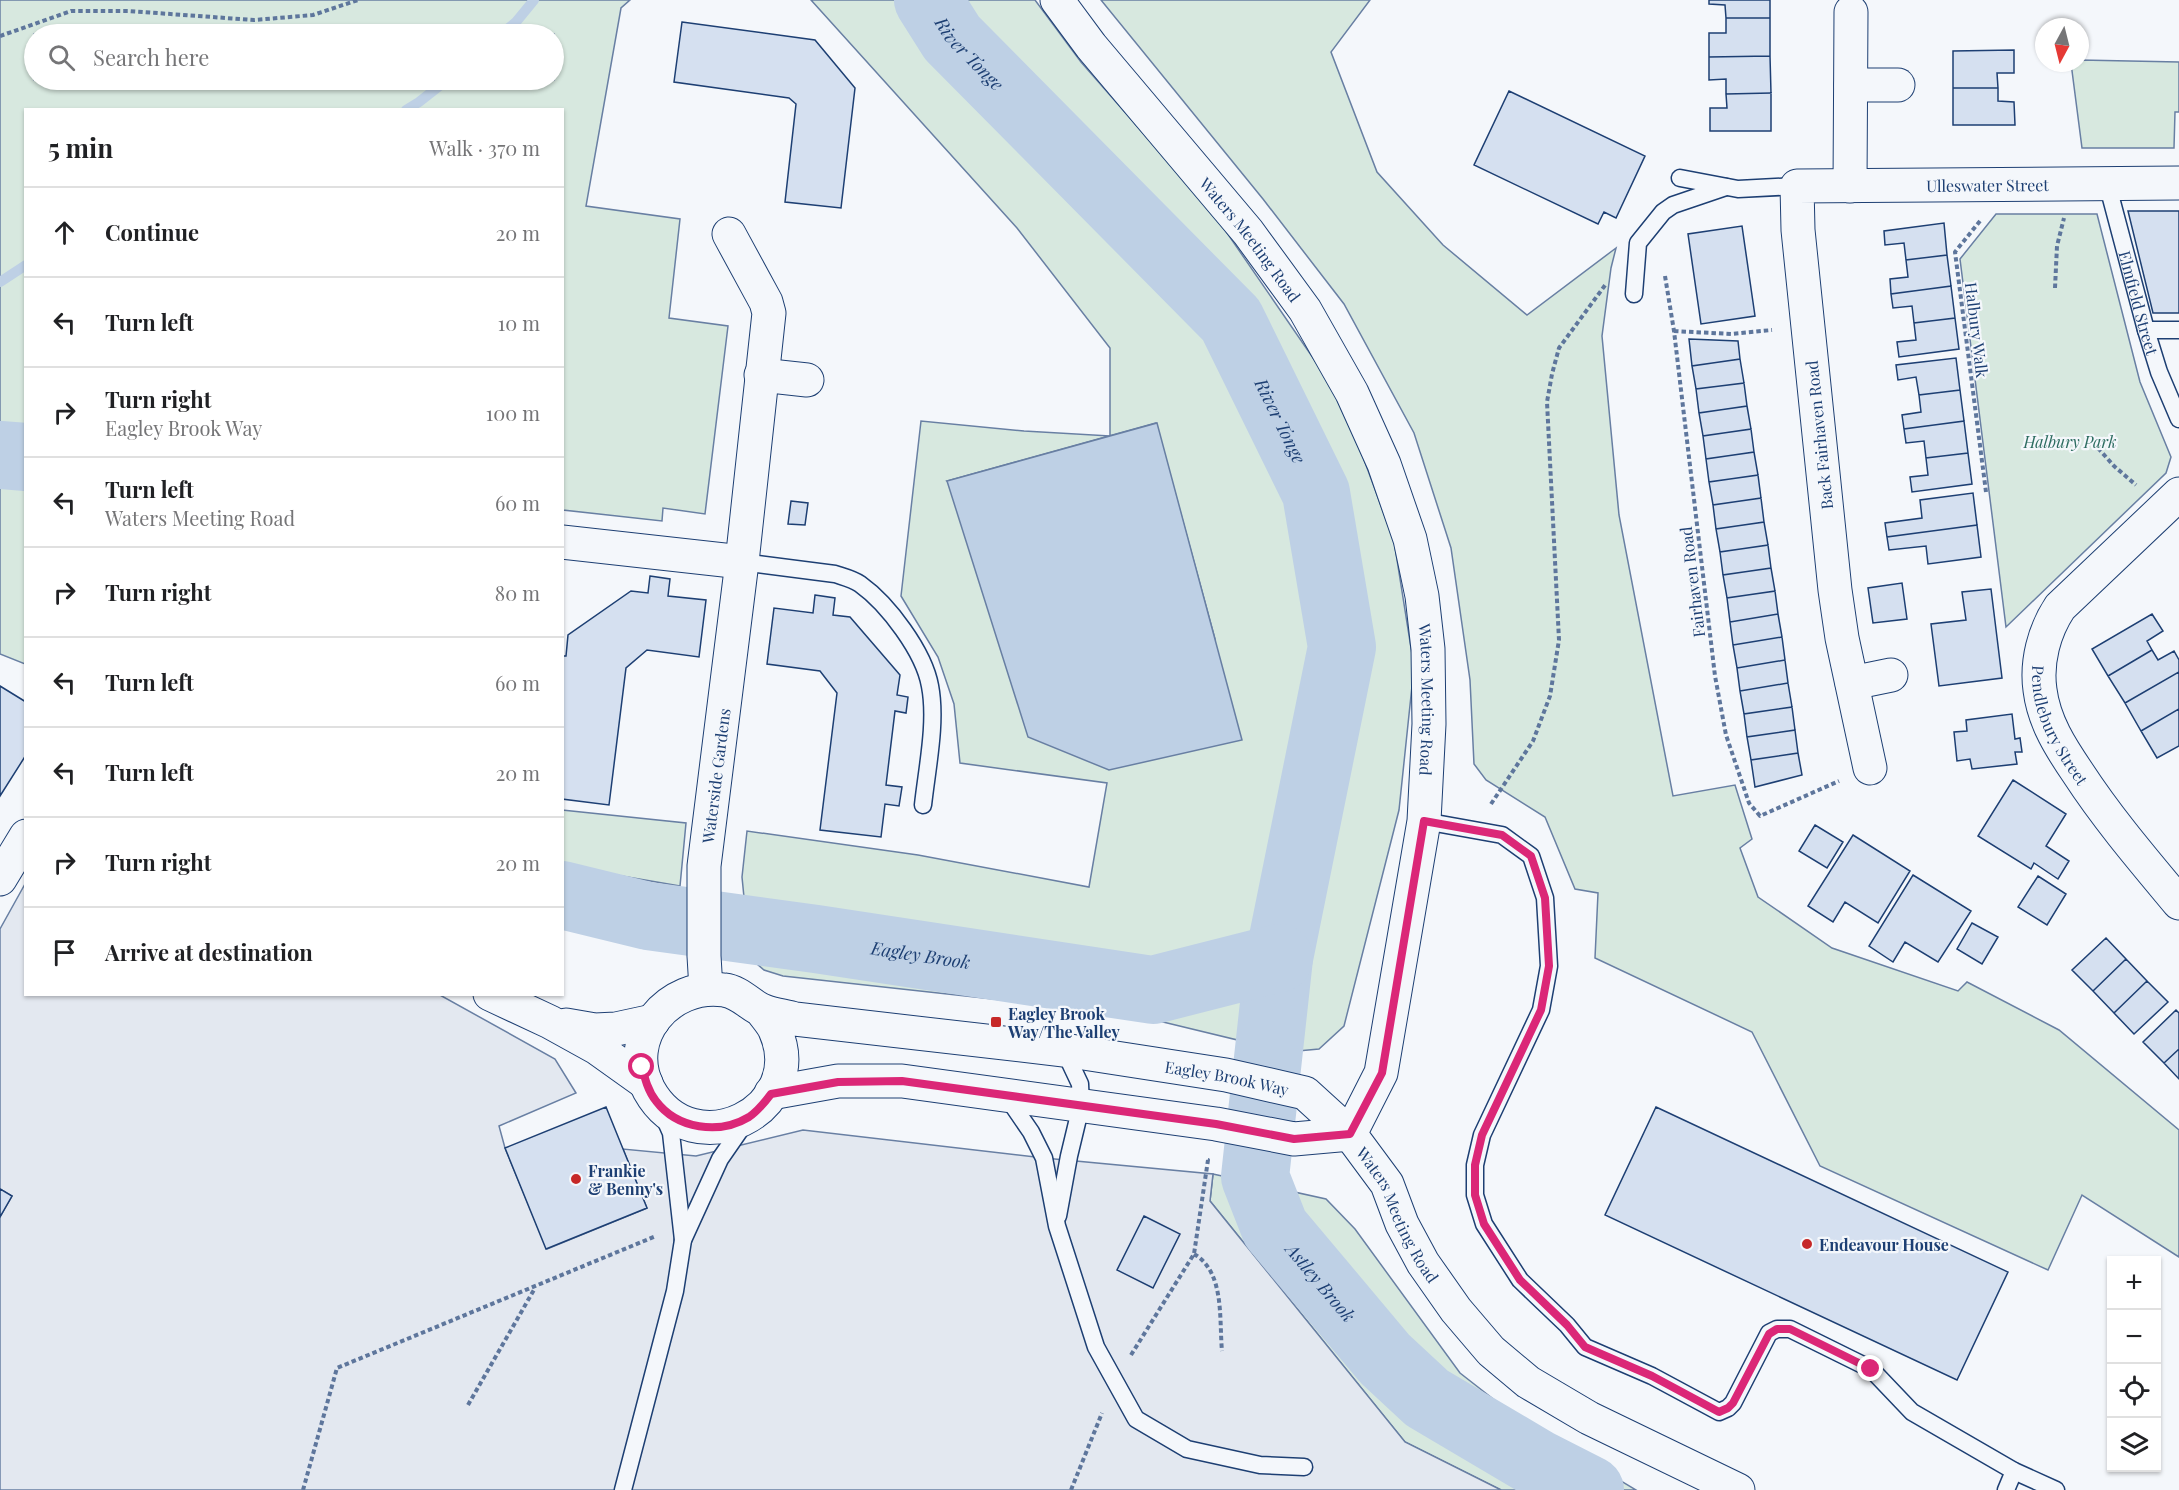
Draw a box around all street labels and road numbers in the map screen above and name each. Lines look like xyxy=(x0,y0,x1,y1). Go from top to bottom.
street label: Waters Meeting Road xyxy=(1195,172,1306,306)
street label: Ulleswater Street xyxy=(1926,174,2049,195)
street label: Elmfield Street xyxy=(2115,248,2164,358)
street label: Halbury Walk xyxy=(1961,281,1993,379)
street label: Back Fairhaven Road xyxy=(1801,359,1837,511)
street label: Fairhaven Road xyxy=(1675,525,1709,639)
street label: Waters Meeting Road xyxy=(1415,621,1440,776)
street label: Pendlebury Street xyxy=(2028,665,2093,789)
street label: Waterside Gardens xyxy=(696,707,734,845)
street label: Eagley Brook Way xyxy=(1163,1055,1291,1100)
street label: Waters Meeting Road xyxy=(1352,1142,1444,1286)

